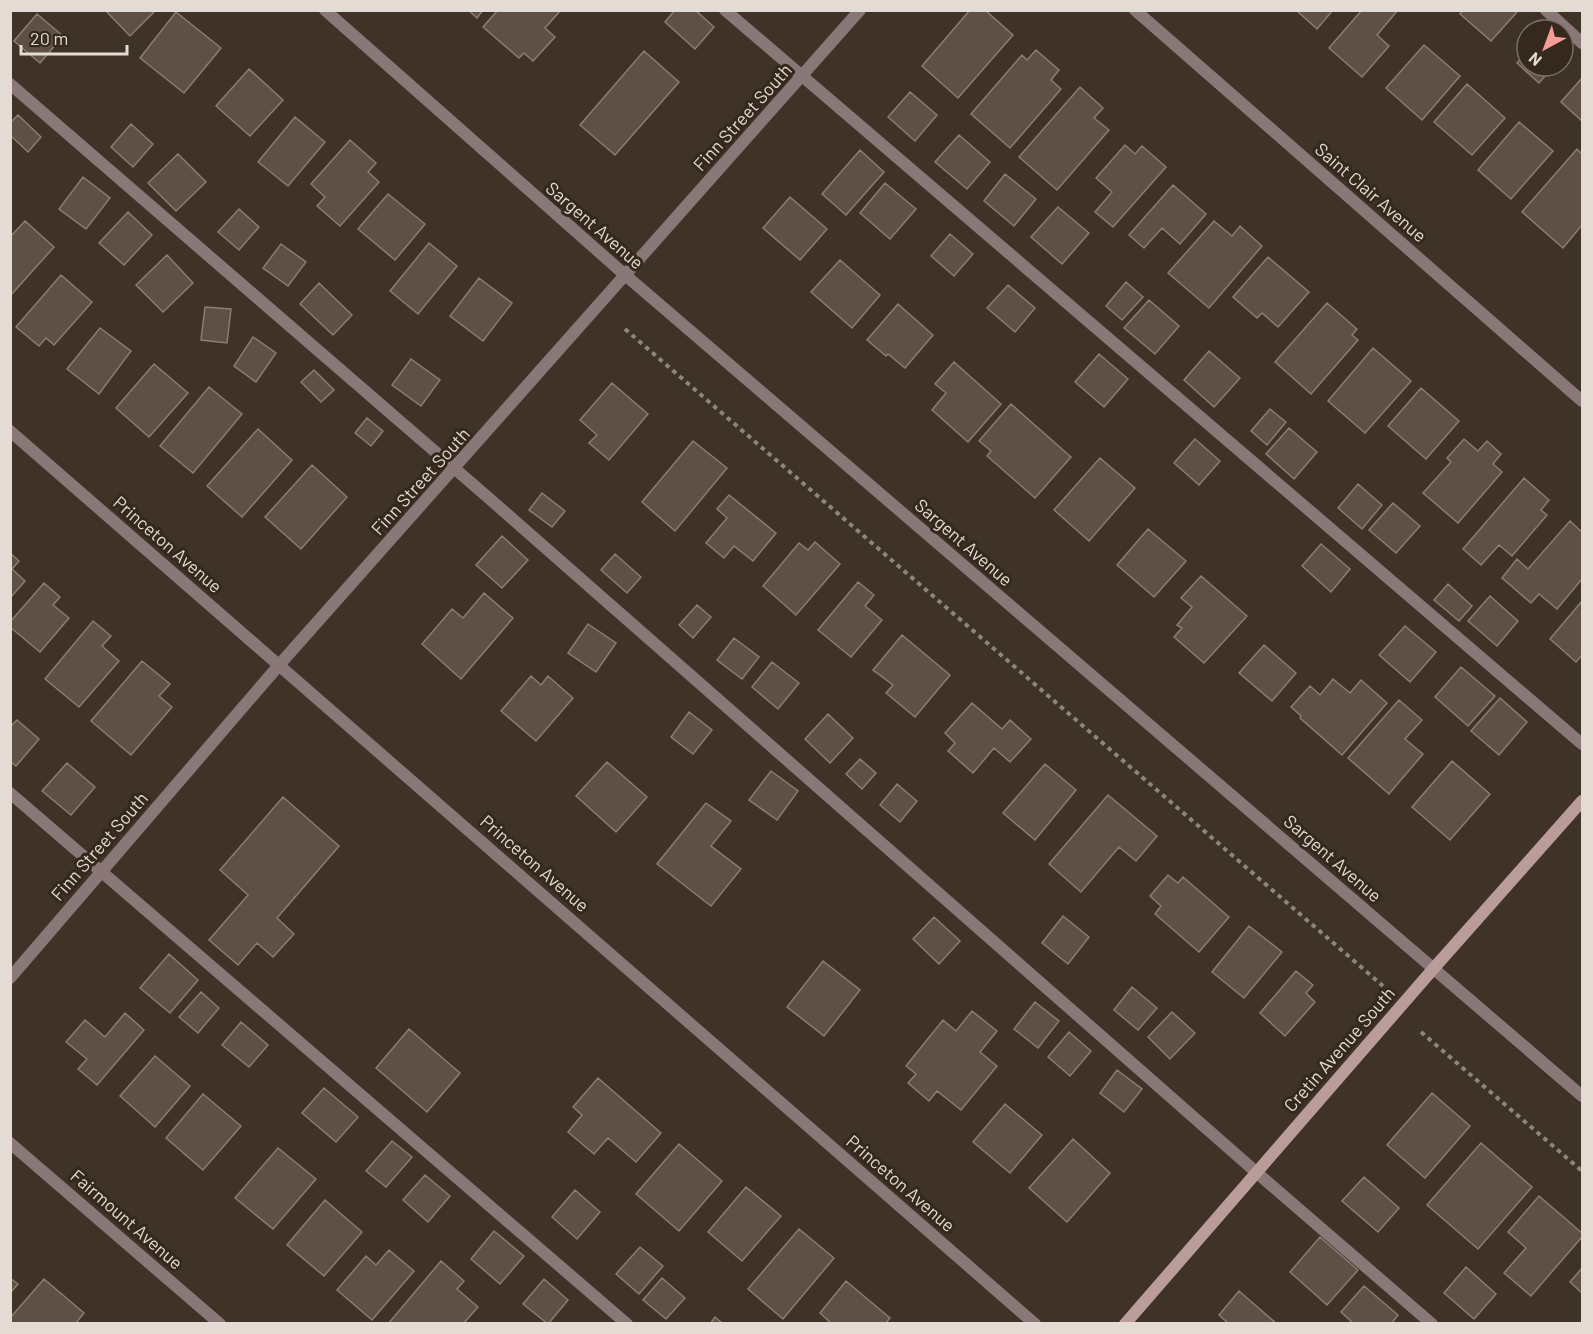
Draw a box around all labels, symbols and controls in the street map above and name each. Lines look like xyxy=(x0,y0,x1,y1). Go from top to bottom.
scale bar xyxy=(21,18,128,56)
north arrow xyxy=(1515,18,1575,78)
text: 20 m xyxy=(30,27,68,49)
text: N xyxy=(1525,49,1545,70)
street label: Finn Street South xyxy=(688,59,796,175)
street label: Saint Clair Avenue xyxy=(1311,138,1431,246)
street label: Sargent Avenue xyxy=(542,177,648,273)
street label: Finn Street South xyxy=(366,423,474,539)
street label: Princeton Avenue xyxy=(109,491,227,597)
street label: Sargent Avenue xyxy=(911,494,1017,590)
street label: Finn Street South xyxy=(46,787,152,905)
street label: Princeton Avenue xyxy=(476,810,594,916)
street label: Sargent Avenue xyxy=(1280,810,1386,906)
street label: Cretin Avenue South xyxy=(1279,982,1399,1116)
street label: Princeton Avenue xyxy=(842,1130,960,1236)
street label: Fairmount Avenue xyxy=(66,1164,188,1274)

